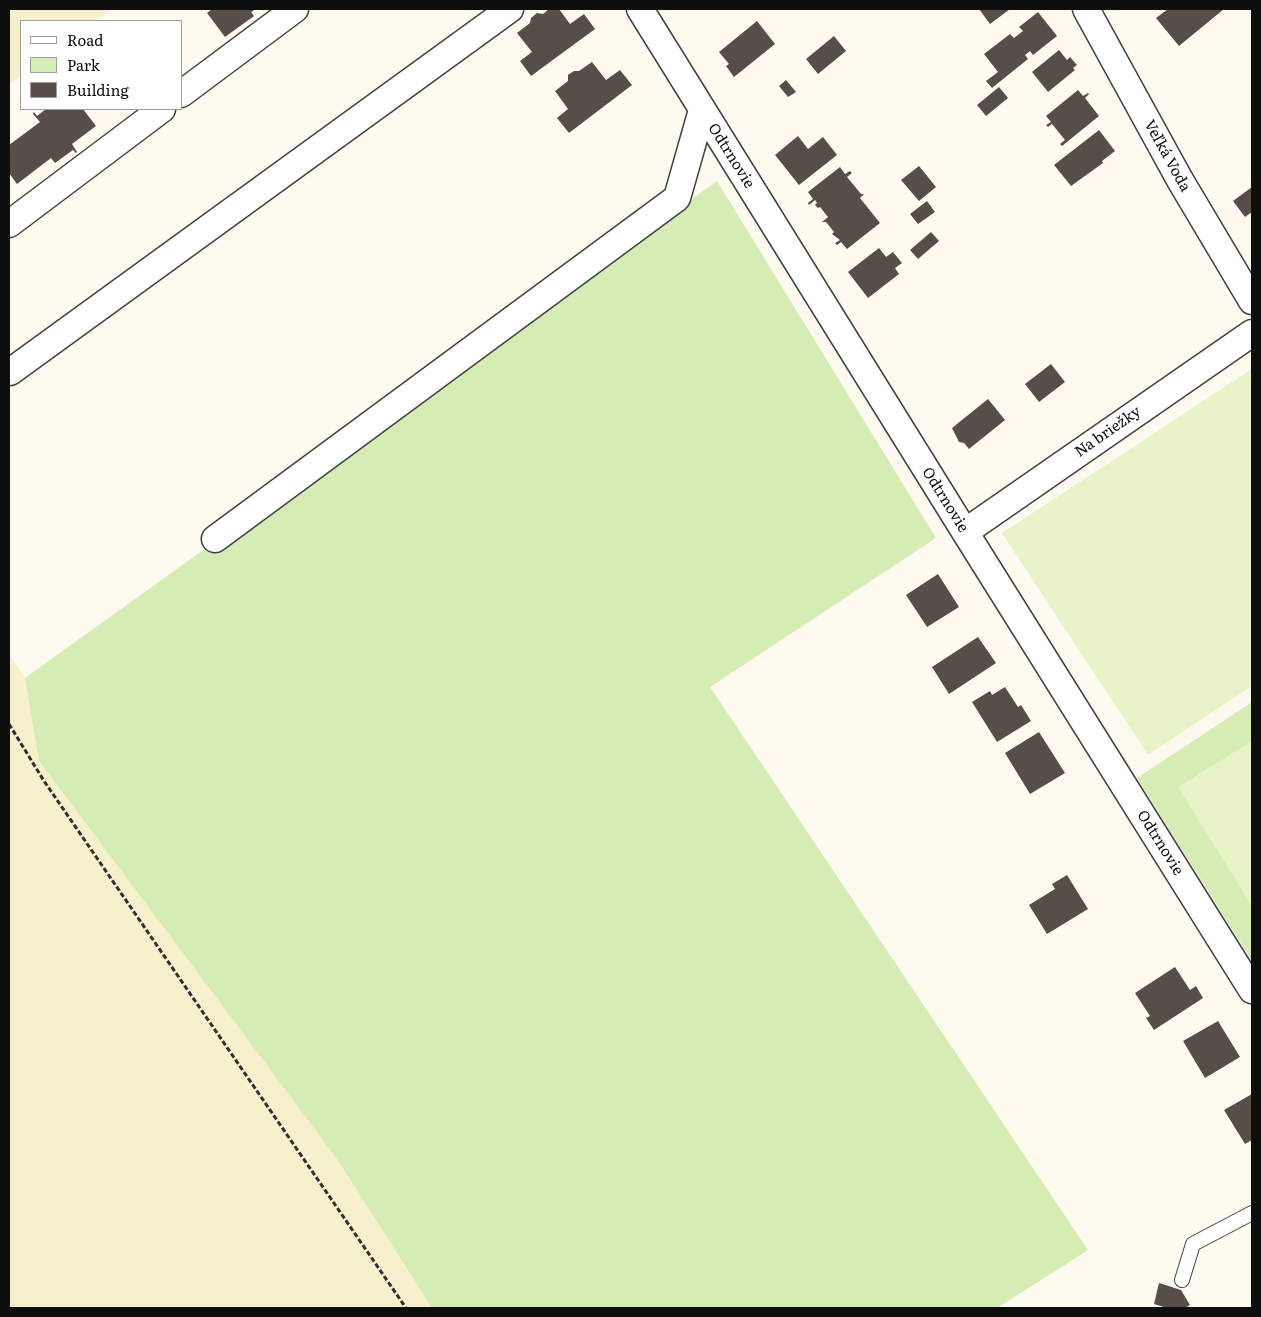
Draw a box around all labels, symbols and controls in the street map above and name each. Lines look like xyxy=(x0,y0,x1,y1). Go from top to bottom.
legend xyxy=(20,20,182,110)
text: Road xyxy=(67,28,103,51)
text: Park xyxy=(67,53,100,76)
text: Building xyxy=(67,78,129,101)
street label: Veľká Voda xyxy=(1140,117,1194,195)
street label: Odtrnovie xyxy=(704,120,758,192)
street label: Na briežky xyxy=(1071,403,1145,461)
street label: Odtrnovie xyxy=(918,464,972,536)
street label: Odtrnovie xyxy=(1133,807,1187,879)

